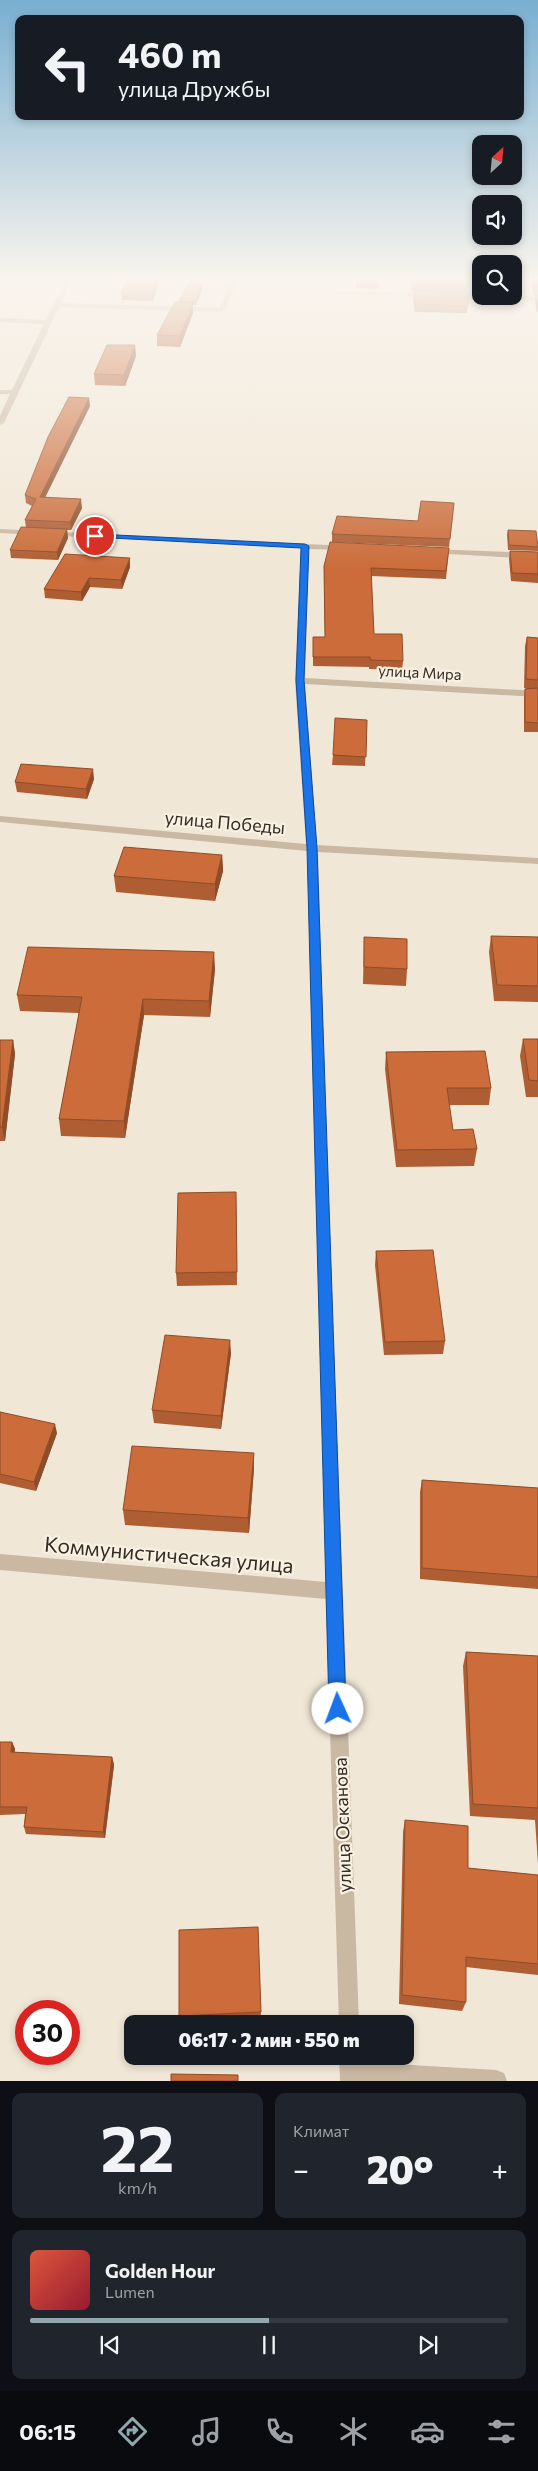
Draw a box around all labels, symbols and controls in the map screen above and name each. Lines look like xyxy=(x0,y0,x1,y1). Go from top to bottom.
text: 460 m xyxy=(118,32,222,75)
icon: left xyxy=(35,35,100,100)
text: улица Дружбы xyxy=(118,75,270,102)
north arrow xyxy=(472,135,522,185)
map controls xyxy=(472,135,522,305)
button: sound xyxy=(472,195,522,245)
button: search xyxy=(472,255,522,305)
pin xyxy=(74,515,116,557)
icon: arrive xyxy=(81,522,109,550)
street label: улица Мира xyxy=(378,661,462,683)
street label: улица Победы xyxy=(164,806,286,838)
street label: Коммунистическая улица xyxy=(43,1531,295,1577)
position arrow xyxy=(311,1682,363,1734)
street label: улица Осканова xyxy=(329,1757,355,1893)
speed limit sign: 30 xyxy=(15,2000,80,2065)
text: 06:17 · 2 мин · 550 m xyxy=(178,2028,360,2051)
text: 22 xyxy=(101,2106,174,2185)
text: Климат xyxy=(293,2121,349,2140)
text: 20° xyxy=(367,2145,434,2192)
text: − xyxy=(293,2152,309,2186)
text: + xyxy=(492,2152,508,2186)
text: km/h xyxy=(118,2178,157,2197)
text: Golden Hour xyxy=(105,2259,215,2282)
text: Lumen xyxy=(105,2282,155,2301)
icon: previous xyxy=(96,2331,124,2359)
icon: pause xyxy=(255,2331,283,2359)
icon: next xyxy=(414,2331,442,2359)
icon: directions xyxy=(115,2414,150,2449)
icon: music xyxy=(189,2414,224,2449)
icon: phone xyxy=(262,2414,297,2449)
icon: climate xyxy=(336,2414,371,2449)
icon: car xyxy=(410,2414,445,2449)
icon: filters xyxy=(484,2414,519,2449)
text: 06:15 xyxy=(19,2418,76,2445)

